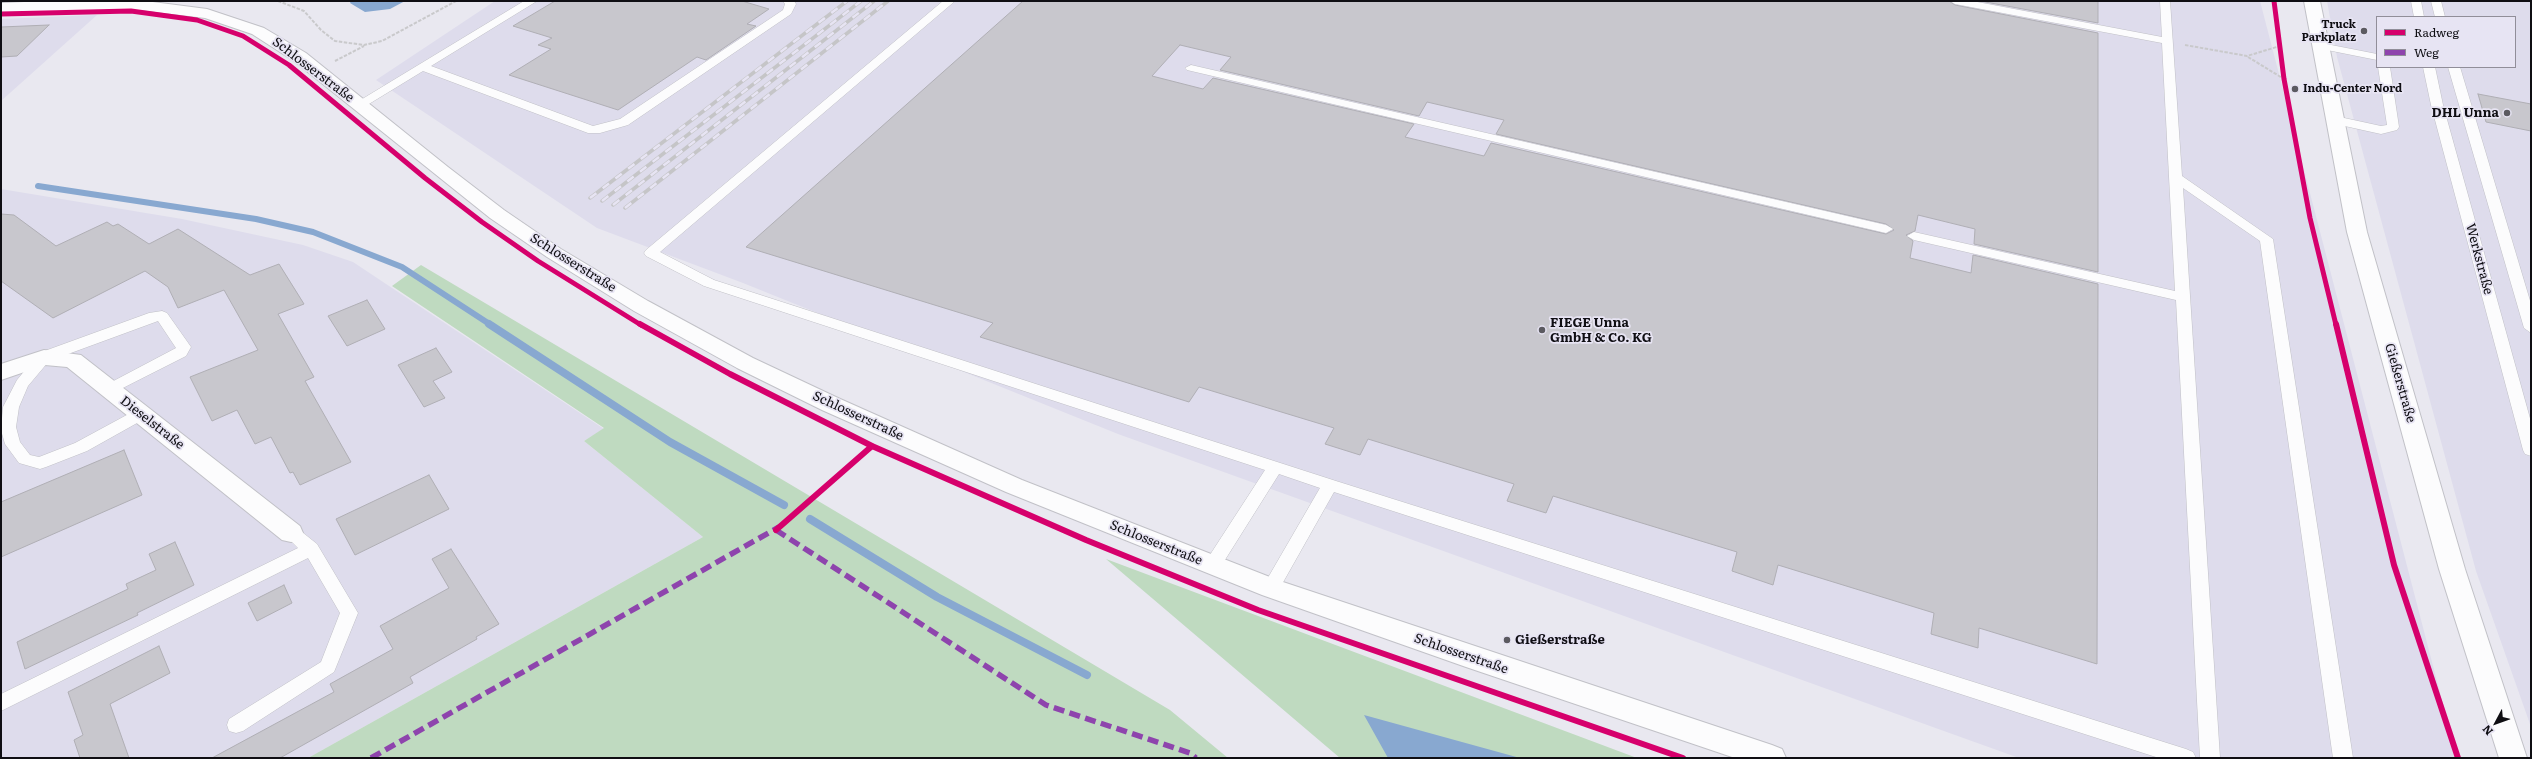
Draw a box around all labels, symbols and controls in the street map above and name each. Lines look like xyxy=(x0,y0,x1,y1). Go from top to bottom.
legend xyxy=(2376,16,2516,68)
place label: Truck Parkplatz xyxy=(2302,18,2356,44)
text: Radweg xyxy=(2414,23,2459,41)
marker: Truck Parkplatz xyxy=(2359,26,2369,36)
street label: Schlosserstraße xyxy=(269,34,357,106)
text: Weg xyxy=(2414,43,2439,61)
place label: Indu-Center Nord xyxy=(2303,82,2402,96)
marker: Indu-Center Nord xyxy=(2290,84,2300,94)
place label: DHL Unna xyxy=(2432,105,2499,121)
marker: DHL Unna xyxy=(2502,108,2512,118)
street label: Werkstraße xyxy=(2462,222,2496,296)
street label: Schlosserstraße xyxy=(527,230,619,296)
place label: FIEGE Unna GmbH & Co. KG xyxy=(1550,315,1652,346)
marker: FIEGE Unna GmbH & Co. KG xyxy=(1537,325,1547,335)
street label: Gießerstraße xyxy=(2381,342,2419,424)
street label: Schlosserstraße xyxy=(810,388,906,444)
street label: Dieselstraße xyxy=(117,393,187,453)
street label: Schlosserstraße xyxy=(1107,517,1205,569)
street label: Schlosserstraße xyxy=(1412,631,1510,677)
place label: Gießerstraße xyxy=(1515,632,1605,648)
marker: Gießerstraße xyxy=(1502,635,1512,645)
north arrow xyxy=(2476,703,2516,743)
text: N xyxy=(2478,722,2496,740)

